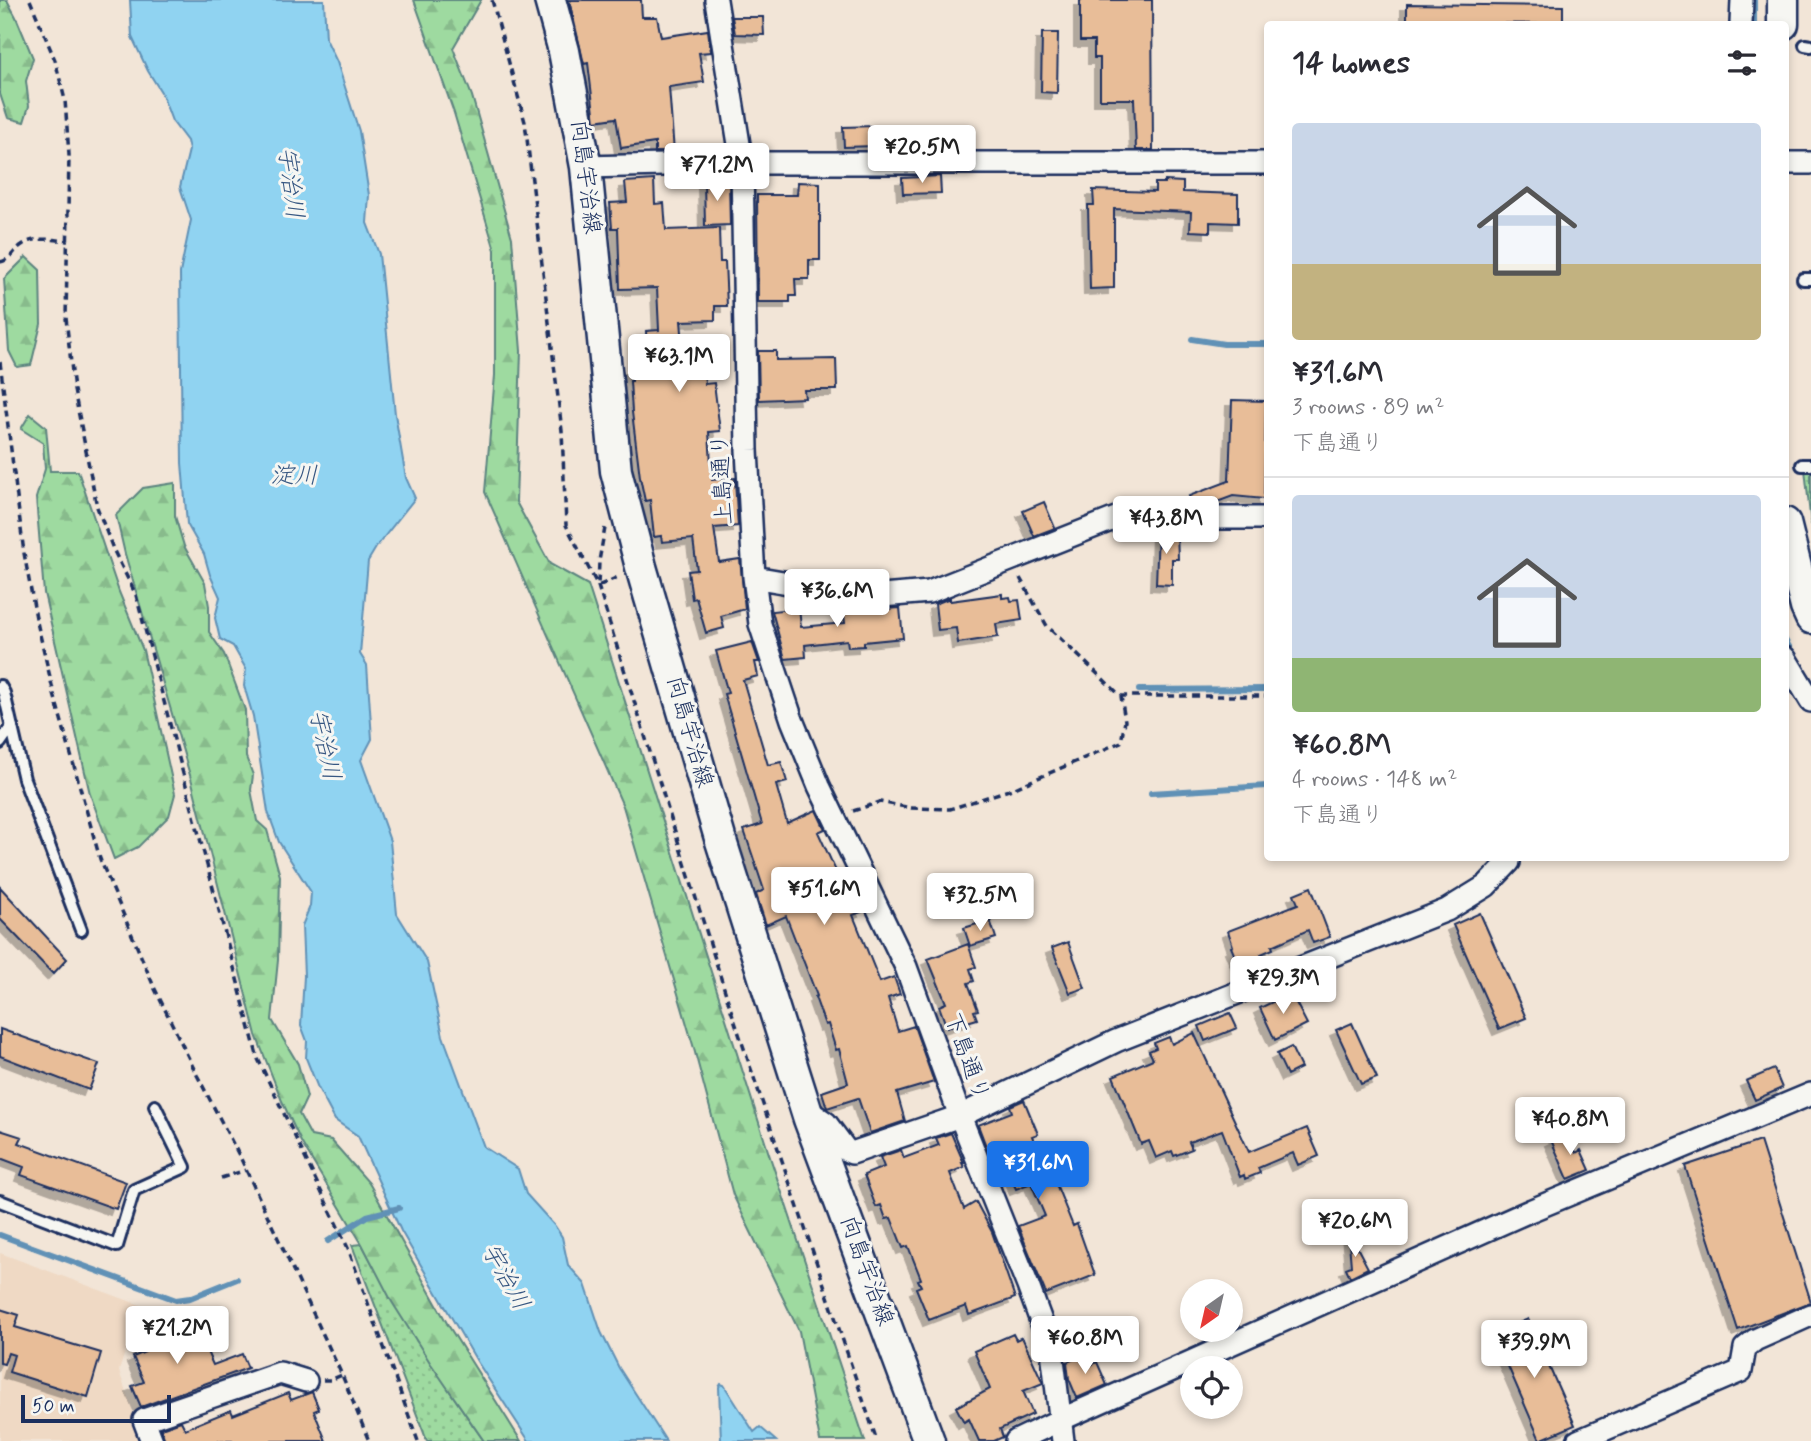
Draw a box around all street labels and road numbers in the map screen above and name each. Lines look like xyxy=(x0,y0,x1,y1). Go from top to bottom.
street label: 向島宇治線 xyxy=(563,118,607,236)
street label: 上島通り xyxy=(706,432,740,526)
street label: 向島宇治線 xyxy=(659,673,719,791)
street label: 下島通り xyxy=(936,1009,996,1105)
street label: 向島宇治線 xyxy=(832,1212,900,1330)

